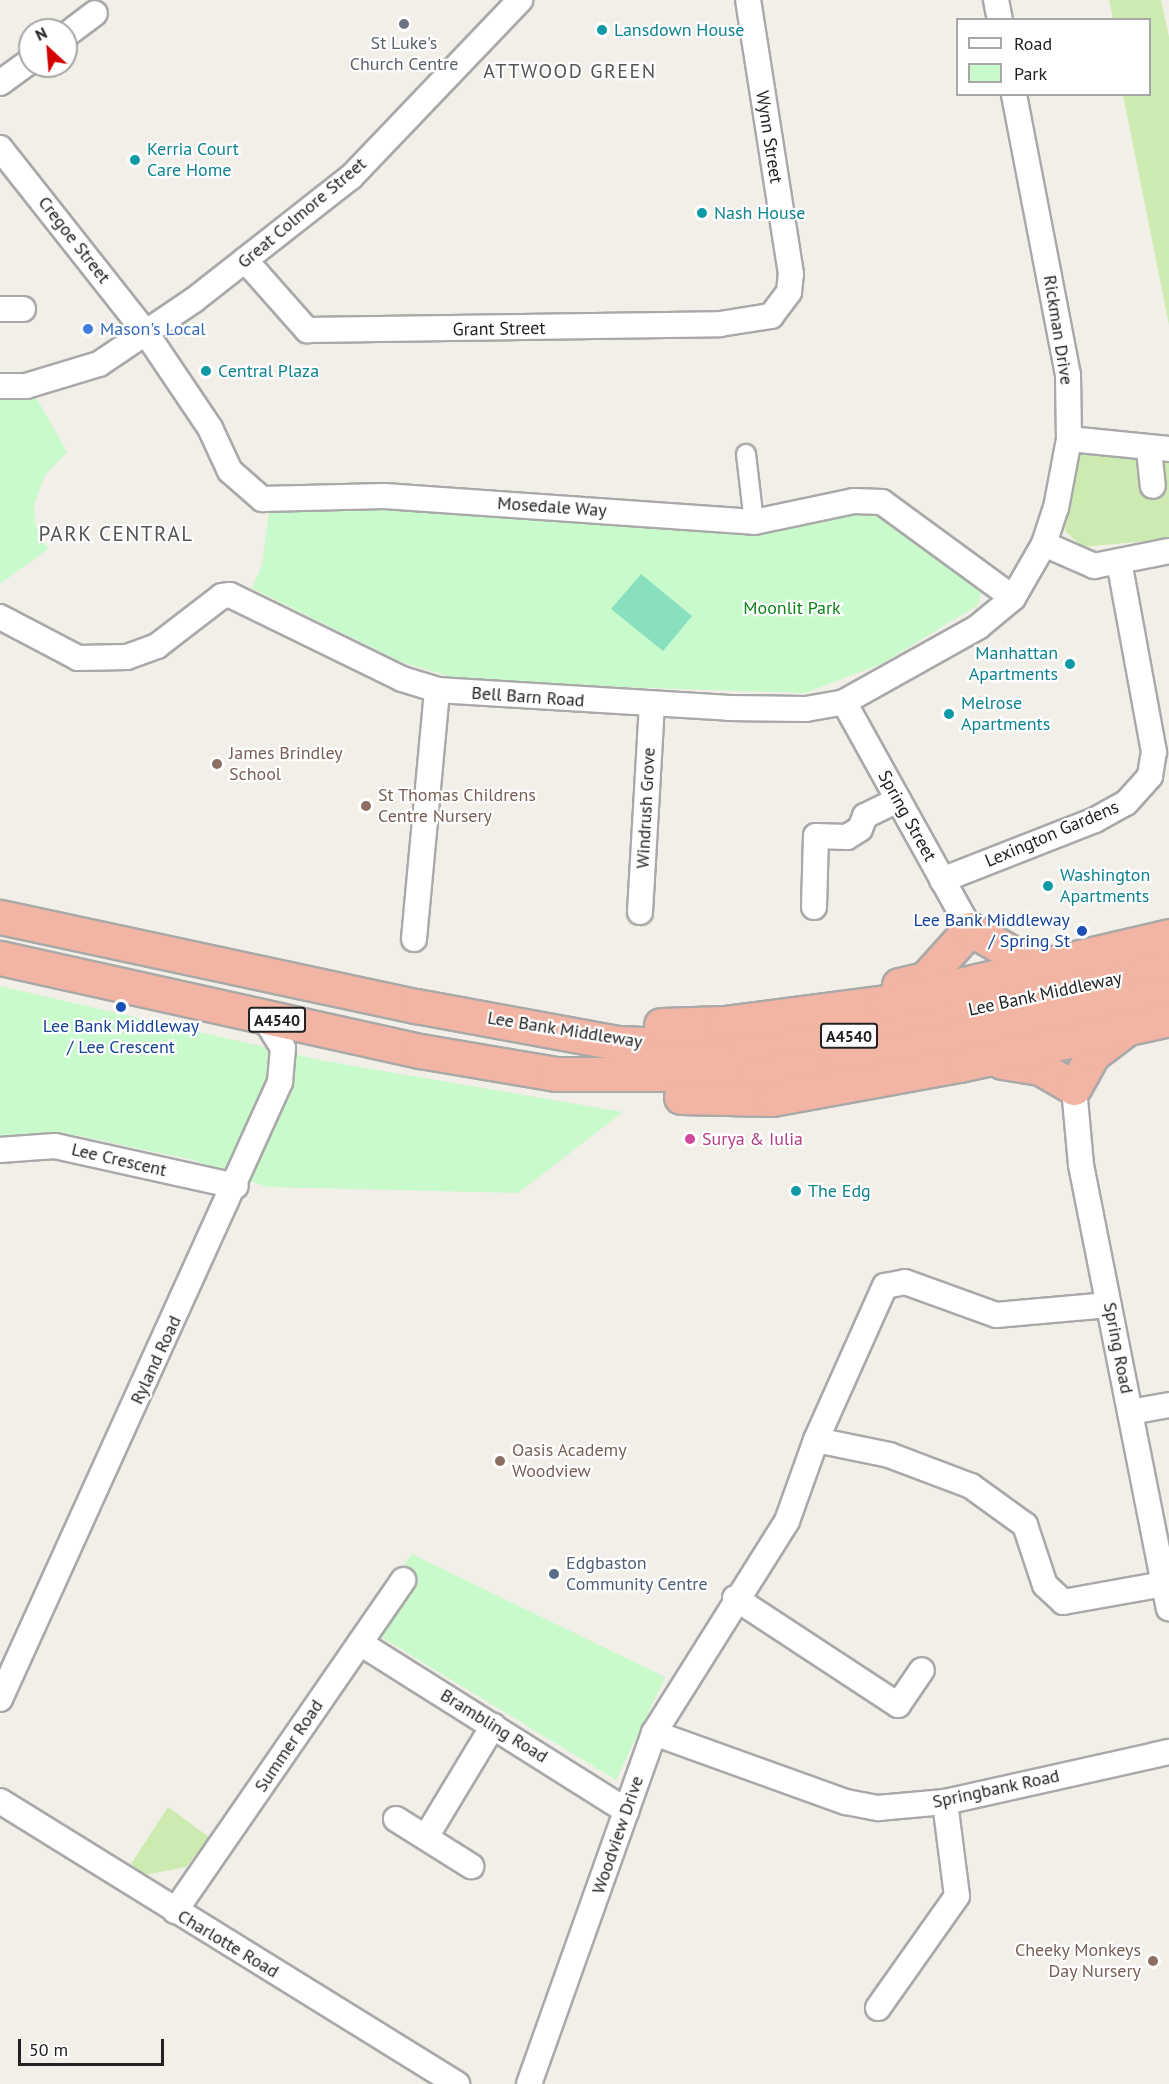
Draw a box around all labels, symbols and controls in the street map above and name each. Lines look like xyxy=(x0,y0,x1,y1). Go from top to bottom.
marker: St Luke's Church Centre xyxy=(397,17,411,31)
north arrow xyxy=(18,18,78,78)
legend xyxy=(956,18,1151,96)
place label: Lansdown House xyxy=(614,19,744,41)
text: N xyxy=(32,22,50,45)
marker: Lansdown House xyxy=(595,23,609,37)
text: Road xyxy=(1014,32,1052,55)
place label: St Luke's Church Centre xyxy=(350,33,458,76)
district label: ATTWOOD GREEN xyxy=(483,59,657,83)
text: Park xyxy=(1014,62,1047,85)
street label: Wynn Street xyxy=(751,89,787,185)
place label: Kerria Court Care Home xyxy=(147,139,239,182)
marker: Kerria Court Care Home xyxy=(128,153,142,167)
street label: Great Colmore Street xyxy=(233,153,371,273)
street label: Cregoe Street xyxy=(33,192,115,288)
place label: Nash House xyxy=(714,202,805,224)
marker: Nash House xyxy=(695,206,709,220)
street label: Rickman Drive xyxy=(1039,274,1077,386)
street label: Grant Street xyxy=(452,317,546,341)
place label: Mason's Local xyxy=(100,318,206,340)
marker: Mason's Local xyxy=(81,322,95,336)
place label: Central Plaza xyxy=(218,360,319,382)
marker: Central Plaza xyxy=(199,364,213,378)
street label: Mosedale Way xyxy=(496,492,608,522)
district label: PARK CENTRAL xyxy=(38,521,194,547)
park label: Moonlit Park xyxy=(743,597,841,619)
place label: Manhattan Apartments xyxy=(969,643,1058,686)
marker: Manhattan Apartments xyxy=(1063,657,1077,671)
street label: Bell Barn Road xyxy=(471,682,585,712)
place label: Melrose Apartments xyxy=(961,693,1050,736)
marker: Melrose Apartments xyxy=(942,707,956,721)
place label: James Brindley School xyxy=(229,743,343,786)
street label: Windrush Grove xyxy=(632,747,660,869)
marker: James Brindley School xyxy=(210,757,224,771)
street label: Spring Street xyxy=(873,767,941,865)
place label: St Thomas Childrens Centre Nursery xyxy=(378,785,536,828)
street label: Lexington Gardens xyxy=(982,796,1122,872)
marker: St Thomas Childrens Centre Nursery xyxy=(359,799,373,813)
place label: Washington Apartments xyxy=(1060,865,1150,908)
marker: Washington Apartments xyxy=(1041,879,1055,893)
place label: Lee Bank Middleway / Spring St xyxy=(913,910,1070,952)
marker: Lee Bank Middleway / Spring St xyxy=(1075,924,1089,938)
street label: Lee Bank Middleway xyxy=(966,967,1124,1021)
marker: Lee Bank Middleway / Lee Crescent xyxy=(114,1000,128,1014)
road number: A4540 xyxy=(247,1007,307,1033)
street label: Lee Bank Middleway xyxy=(486,1007,644,1053)
place label: Lee Bank Middleway / Lee Crescent xyxy=(42,1016,200,1058)
road number: A4540 xyxy=(819,1023,879,1049)
place label: Surya & Iulia xyxy=(702,1128,803,1150)
marker: Surya & Iulia xyxy=(683,1132,697,1146)
street label: Lee Crescent xyxy=(69,1139,169,1181)
place label: The Edg xyxy=(808,1180,871,1202)
marker: The Edg xyxy=(789,1184,803,1198)
street label: Spring Road xyxy=(1099,1300,1137,1396)
street label: Ryland Road xyxy=(126,1312,186,1408)
place label: Oasis Academy Woodview xyxy=(512,1440,627,1482)
marker: Oasis Academy Woodview xyxy=(493,1454,507,1468)
place label: Edgbaston Community Centre xyxy=(566,1553,708,1596)
marker: Edgbaston Community Centre xyxy=(547,1567,561,1581)
street label: Brambling Road xyxy=(436,1684,552,1768)
street label: Summer Road xyxy=(250,1696,328,1796)
street label: Springbank Road xyxy=(930,1765,1062,1813)
street label: Woodview Drive xyxy=(588,1773,648,1897)
street label: Charlotte Road xyxy=(174,1905,282,1983)
place label: Cheeky Monkeys Day Nursery xyxy=(1014,1940,1141,1982)
marker: Cheeky Monkeys Day Nursery xyxy=(1146,1954,1160,1968)
scale bar xyxy=(21,2027,166,2065)
text: 50 m xyxy=(29,2038,68,2061)

